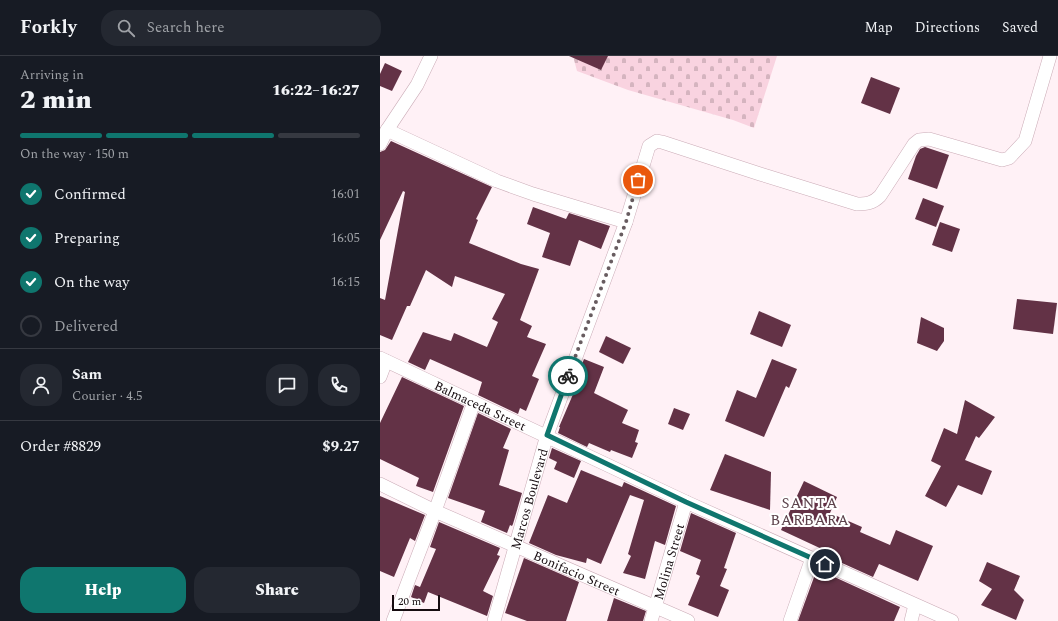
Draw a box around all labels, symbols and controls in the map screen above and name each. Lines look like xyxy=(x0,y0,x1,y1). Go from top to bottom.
search box xyxy=(101,10,381,46)
text: Forkly xyxy=(20,13,77,42)
text: Search here xyxy=(147,16,225,39)
icon: search xyxy=(115,17,137,39)
text: Map xyxy=(865,17,893,38)
text: Directions xyxy=(915,17,980,38)
text: Saved xyxy=(1002,17,1038,38)
text: Arriving in xyxy=(20,65,84,85)
text: 16:22–16:27 xyxy=(272,79,360,102)
text: 2 min xyxy=(20,80,92,120)
text: On the way · 150 m xyxy=(20,144,129,164)
pin xyxy=(621,163,655,197)
icon: bag xyxy=(627,169,649,191)
icon: check xyxy=(20,183,42,205)
text: Confirmed xyxy=(54,183,126,206)
text: 16:01 xyxy=(331,184,360,204)
icon: check xyxy=(20,227,42,249)
text: Preparing xyxy=(54,227,120,250)
text: 16:05 xyxy=(331,228,360,248)
icon: check xyxy=(20,271,42,293)
text: On the way xyxy=(54,271,129,294)
text: 16:15 xyxy=(331,272,360,292)
text: Delivered xyxy=(54,315,118,338)
courier xyxy=(548,356,588,396)
text: Sam xyxy=(72,363,102,386)
button: person xyxy=(20,364,62,406)
button: chat xyxy=(266,364,308,406)
button: phone xyxy=(318,364,360,406)
icon: bike xyxy=(557,365,579,387)
street label: Balmaceda Street xyxy=(431,376,530,437)
text: Courier · 4.5 xyxy=(72,386,142,406)
text: Order #8829 xyxy=(20,435,101,458)
text: $9.27 xyxy=(322,435,360,458)
street label: Marcos Boulevard xyxy=(506,446,554,552)
district label: SANTA BARBARA xyxy=(770,492,850,532)
street label: Molina Street xyxy=(649,521,690,602)
street label: Bonifacio Street xyxy=(530,546,623,601)
pin xyxy=(808,547,842,581)
icon: home xyxy=(814,553,836,575)
button: Help xyxy=(20,567,186,613)
button: Share xyxy=(194,567,360,613)
scale bar xyxy=(392,593,440,612)
text: 20 m xyxy=(398,593,421,610)

